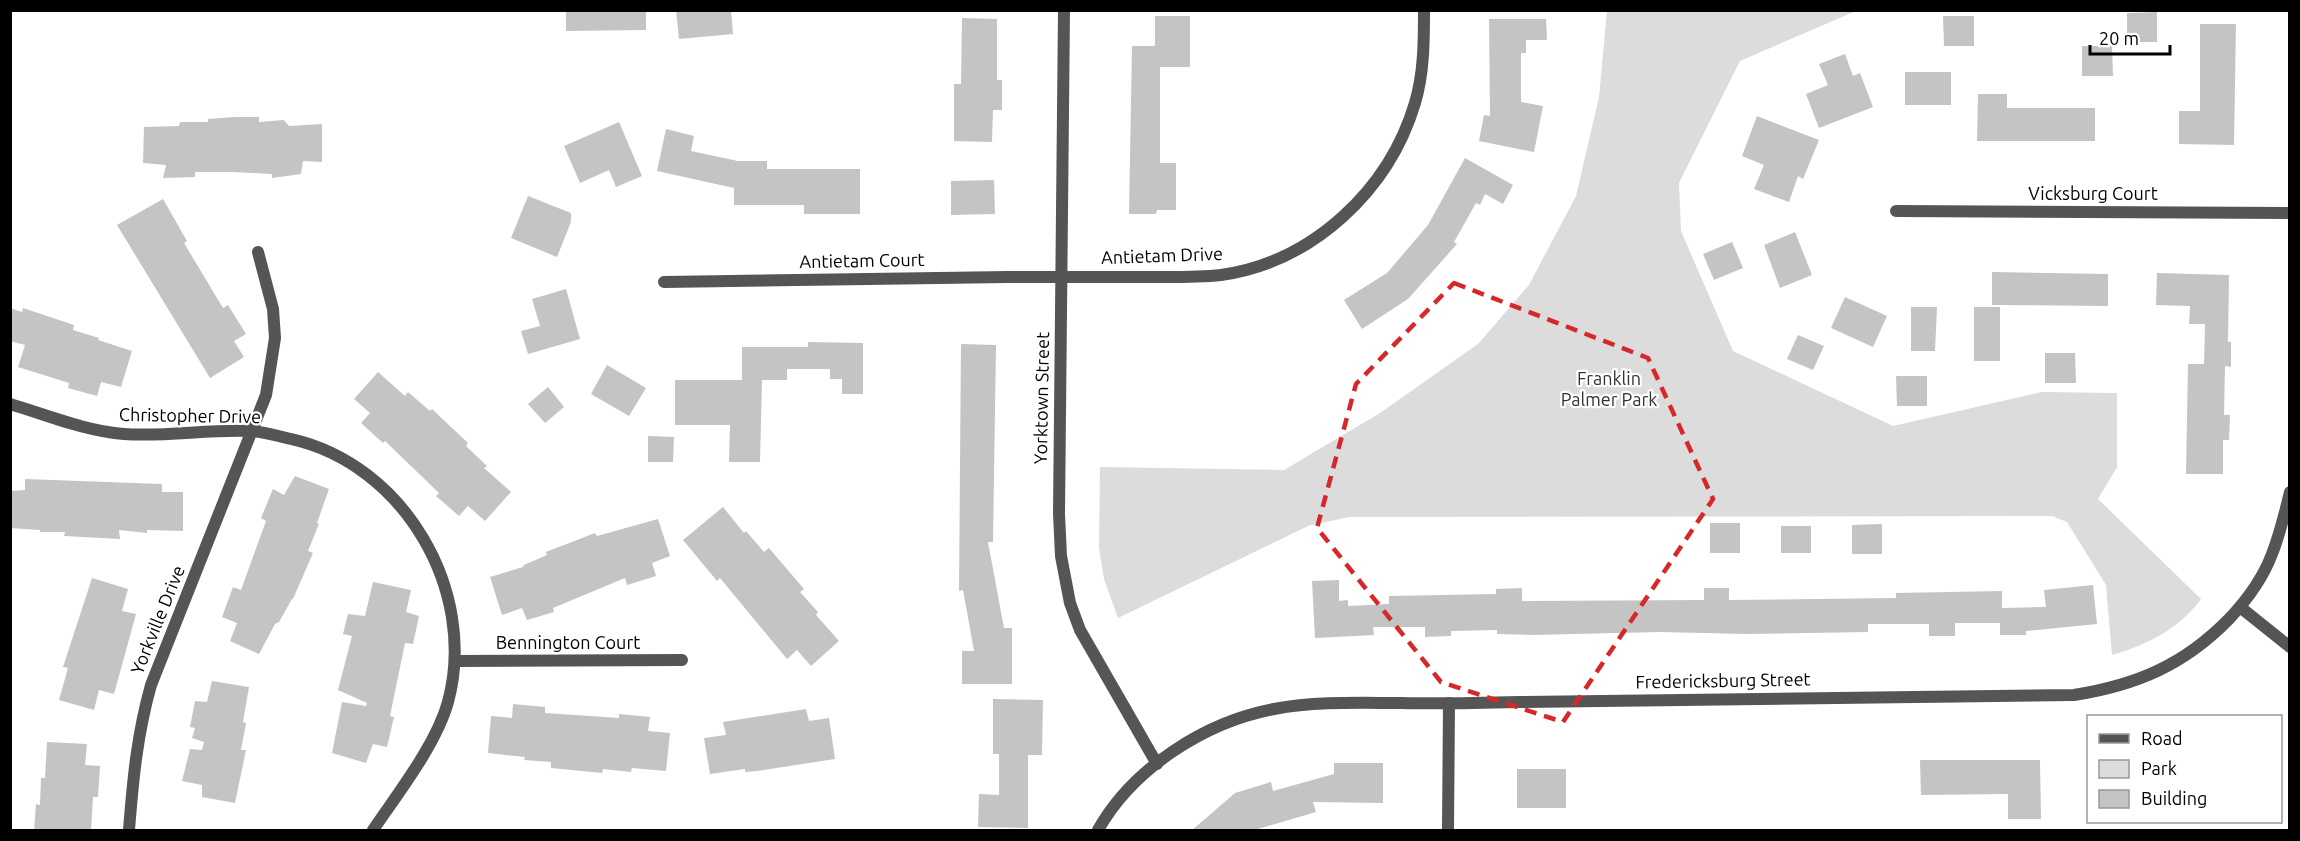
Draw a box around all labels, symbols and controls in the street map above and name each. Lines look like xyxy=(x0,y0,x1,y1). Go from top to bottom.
scale bar xyxy=(2090,18,2170,56)
text: 20 m xyxy=(2099,28,2139,48)
street label: Vicksburg Court xyxy=(2028,183,2158,203)
street label: Antietam Drive xyxy=(1101,243,1223,267)
street label: Antietam Court xyxy=(799,249,925,271)
street label: Yorktown Street xyxy=(1030,332,1052,464)
park label: Franklin Palmer Park xyxy=(1561,368,1657,409)
street label: Christopher Drive xyxy=(119,404,261,426)
street label: Yorkville Drive xyxy=(126,562,188,677)
street label: Bennington Court xyxy=(496,632,640,652)
street label: Fredericksburg Street xyxy=(1635,668,1811,692)
legend xyxy=(2087,715,2282,823)
text: Road xyxy=(2141,728,2183,748)
text: Park xyxy=(2141,758,2177,778)
text: Building xyxy=(2141,788,2207,808)

